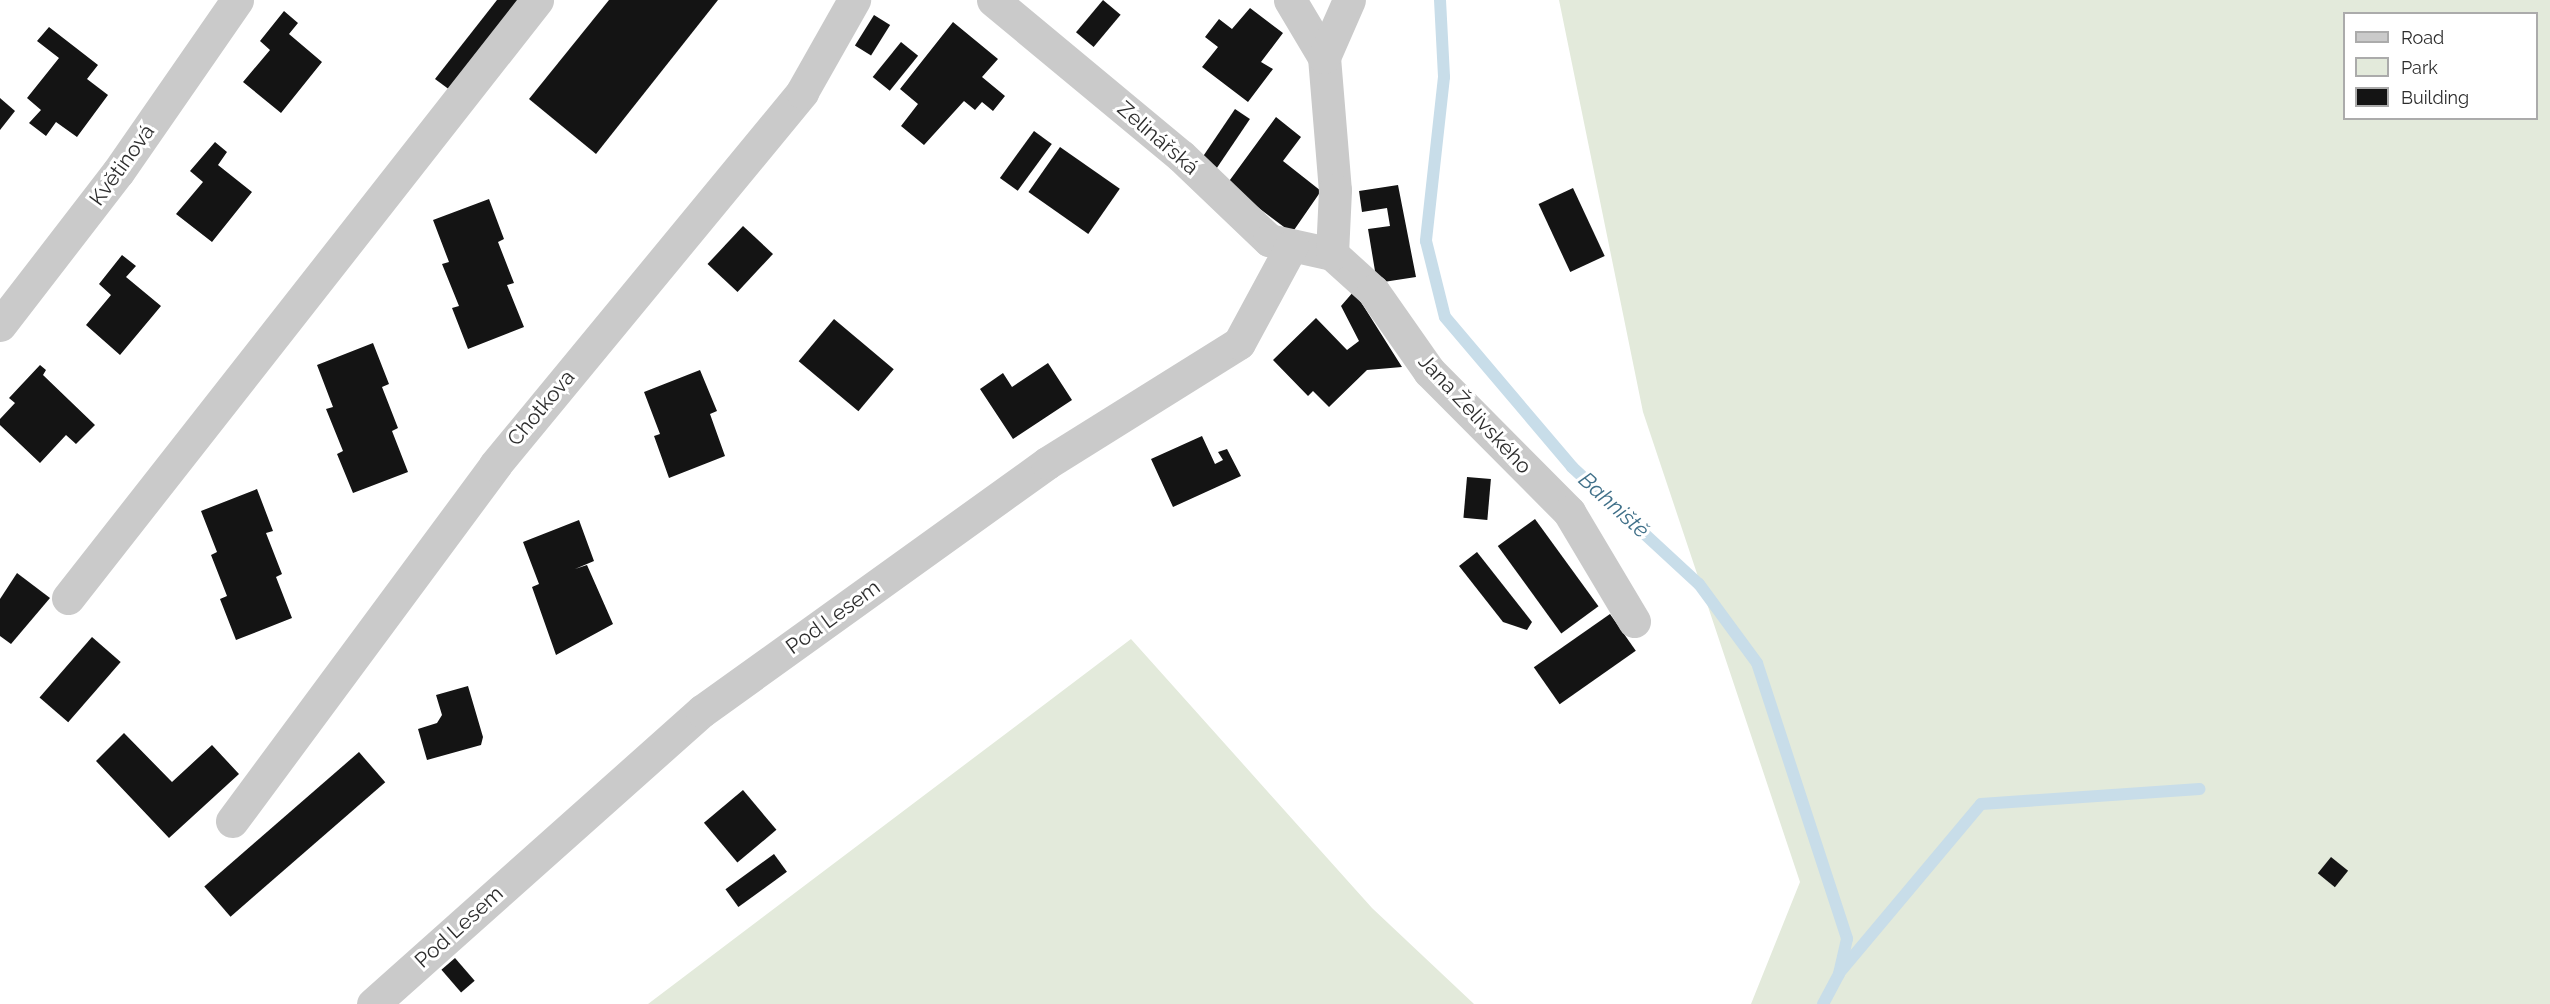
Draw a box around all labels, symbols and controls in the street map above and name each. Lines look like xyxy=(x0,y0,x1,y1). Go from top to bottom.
legend xyxy=(2343,12,2538,120)
text: Road xyxy=(2401,27,2444,48)
text: Park xyxy=(2401,57,2438,78)
text: Building xyxy=(2401,87,2469,108)
street label: Zelinářská xyxy=(1112,96,1204,180)
street label: Květinová xyxy=(84,120,160,210)
street label: Jana Želivského xyxy=(1413,349,1537,479)
street label: Chotkova xyxy=(502,365,580,451)
water label: Bahniště xyxy=(1573,467,1655,543)
street label: Pod Lesem xyxy=(781,575,885,659)
street label: Pod Lesem xyxy=(410,881,508,973)

